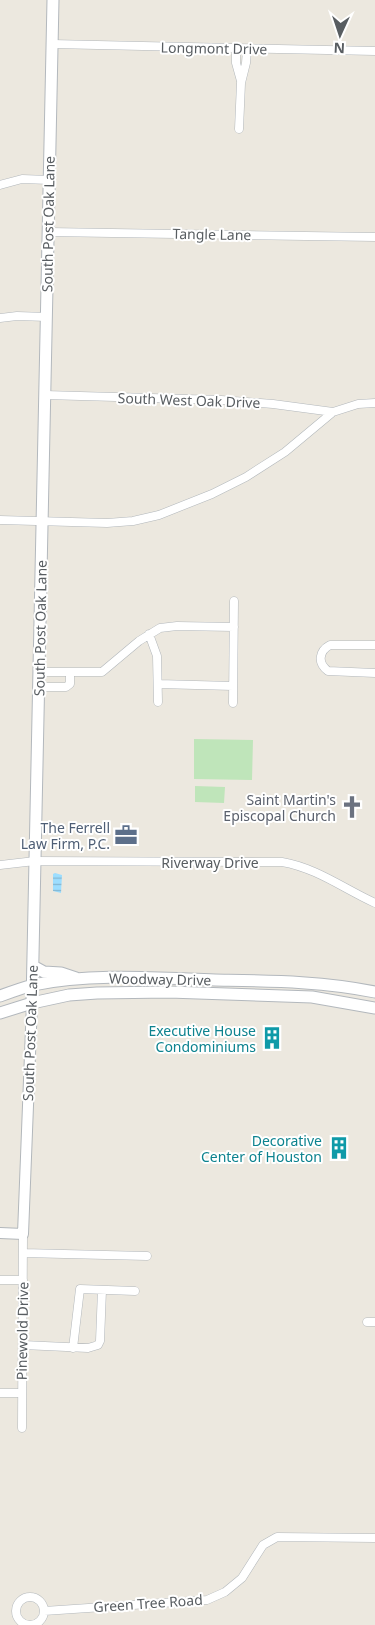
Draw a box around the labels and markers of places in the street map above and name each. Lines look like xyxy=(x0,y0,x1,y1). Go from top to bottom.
place label: Saint Martin's Episcopal Church xyxy=(223,790,336,825)
church icon: Saint Martin's Episcopal Church xyxy=(339,794,365,820)
place label: The Ferrell Law Firm, P.C. xyxy=(21,818,110,853)
office icon: The Ferrell Law Firm, P.C. xyxy=(113,822,139,848)
place label: Executive House Condominiums xyxy=(148,1021,256,1056)
building icon: Executive House Condominiums xyxy=(259,1025,285,1051)
place label: Decorative Center of Houston xyxy=(201,1131,322,1166)
building icon: Decorative Center of Houston xyxy=(326,1135,352,1161)

